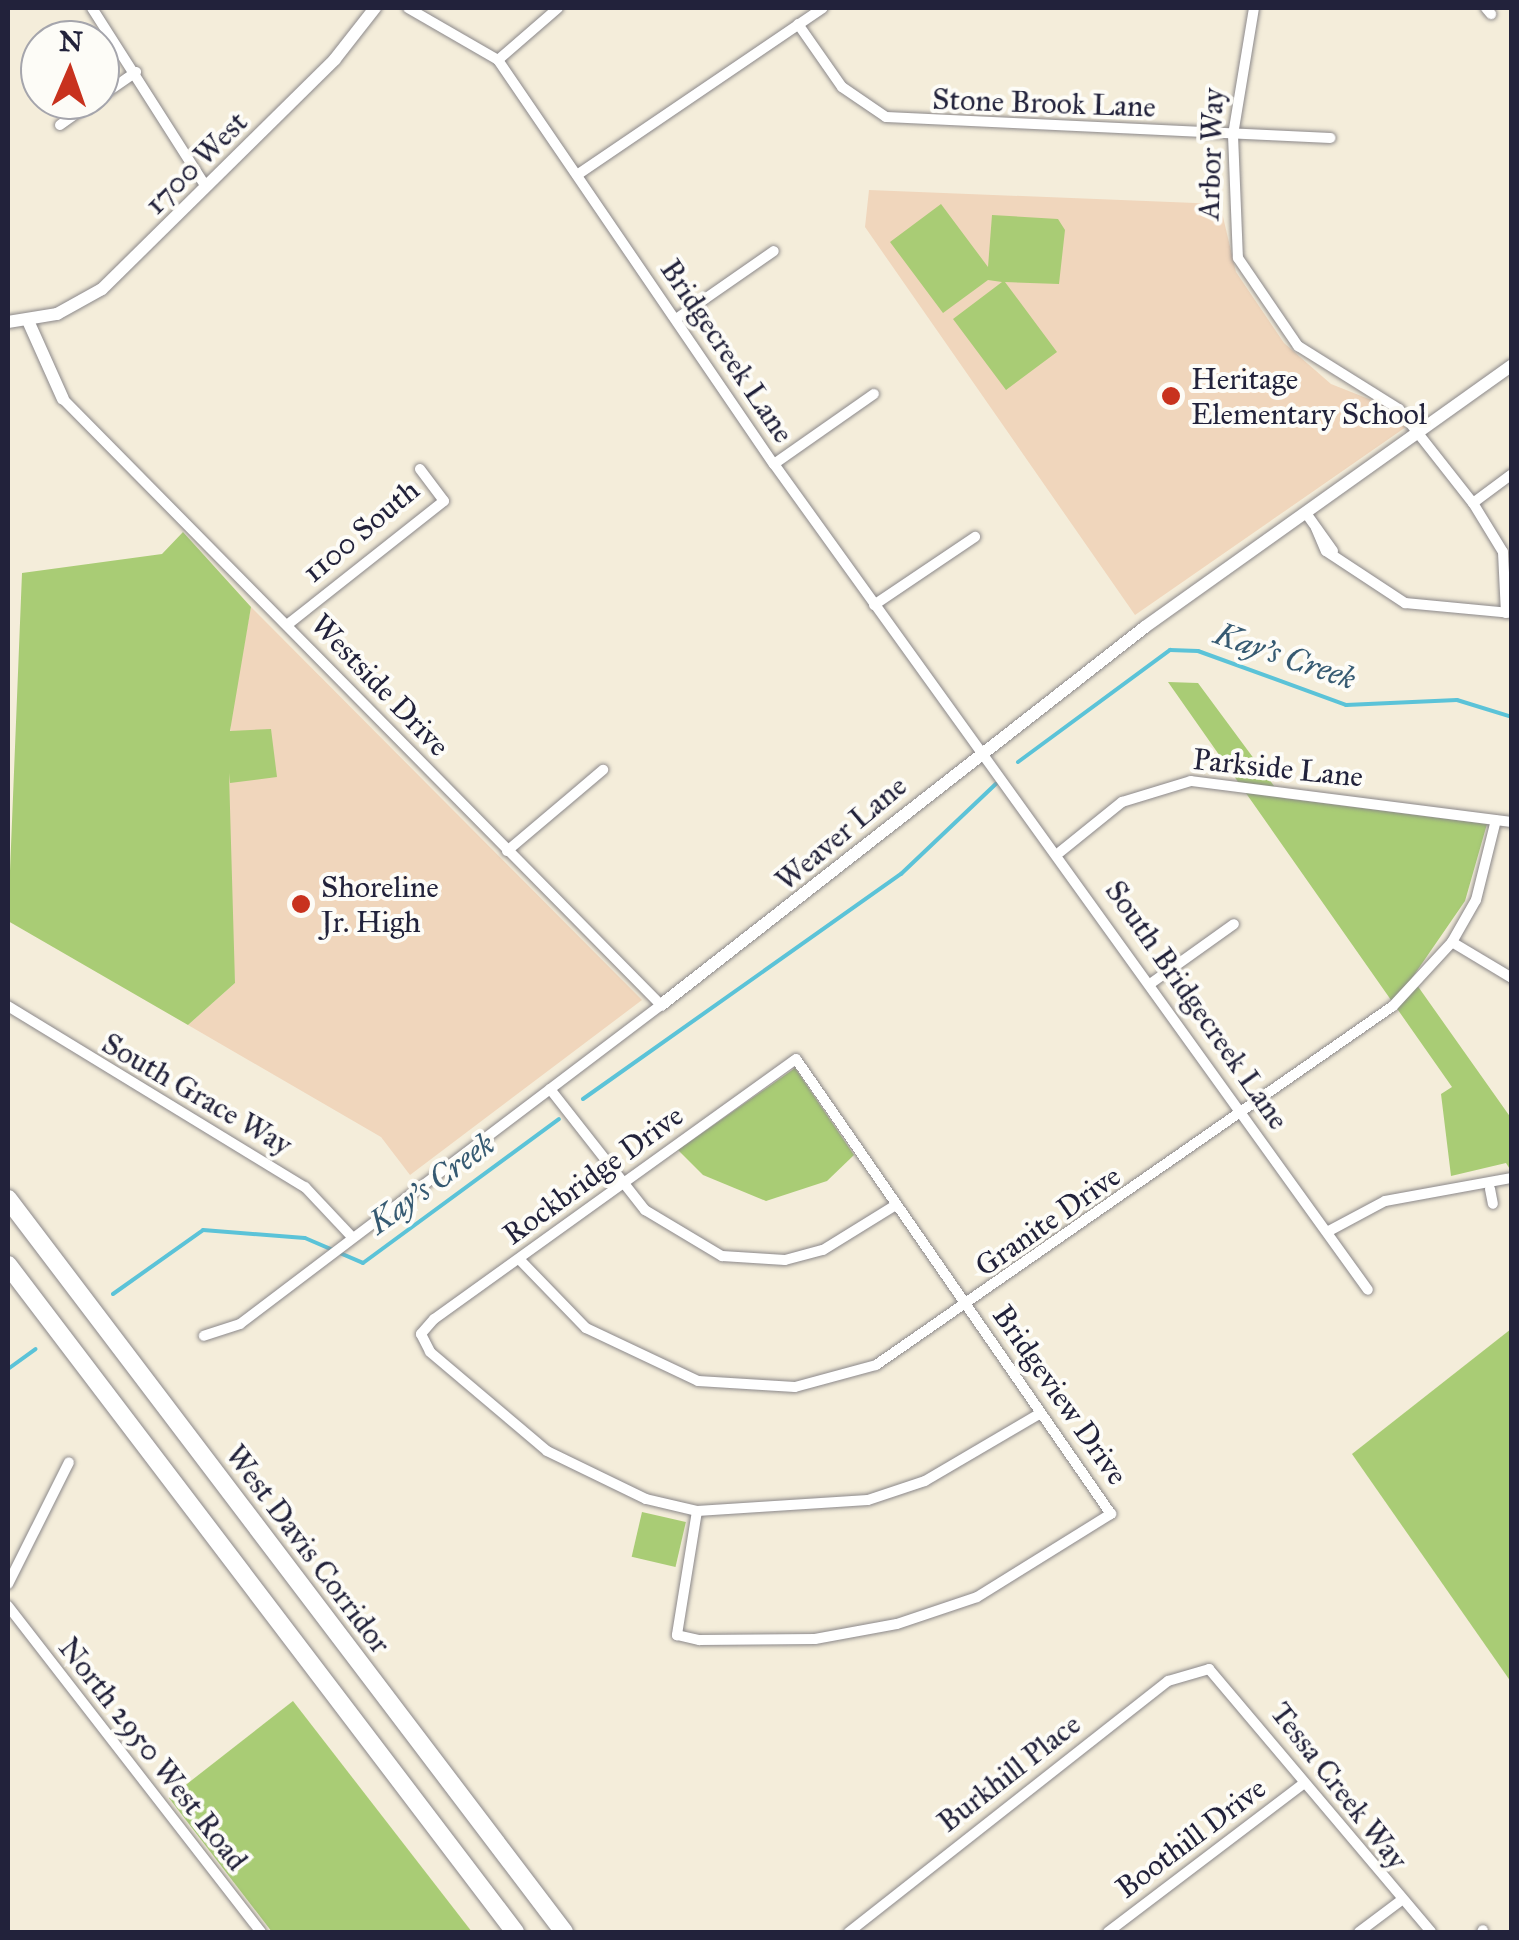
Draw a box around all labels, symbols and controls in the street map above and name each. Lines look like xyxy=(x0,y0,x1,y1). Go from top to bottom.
north arrow xyxy=(20,20,120,120)
text: N xyxy=(59,24,83,59)
street label: Stone Brook Lane xyxy=(932,81,1156,125)
street label: Arbor Way xyxy=(1191,87,1231,221)
street label: 1700 West xyxy=(137,104,255,222)
street label: Bridgecreek Lane xyxy=(652,253,802,449)
place label: Heritage Elementary School xyxy=(1191,361,1427,432)
marker: Heritage Elementary School xyxy=(1160,385,1182,407)
street label: 1100 South xyxy=(295,472,427,590)
street label: Westside Drive xyxy=(303,606,457,764)
water label: Kay's Creek xyxy=(1209,615,1361,699)
street label: Parkside Lane xyxy=(1191,741,1365,795)
street label: Weaver Lane xyxy=(768,768,914,898)
place label: Shoreline Jr. High xyxy=(321,869,439,940)
street label: South Bridgecreek Lane xyxy=(1098,874,1296,1136)
marker: Shoreline Jr. High xyxy=(290,893,312,915)
street label: South Grace Way xyxy=(96,1025,298,1163)
street label: Rockbridge Drive xyxy=(496,1098,690,1252)
water label: Kay's Creek xyxy=(361,1125,503,1243)
street label: Granite Drive xyxy=(968,1158,1128,1284)
street label: Bridgeview Drive xyxy=(985,1298,1135,1492)
street label: West Davis Corridor xyxy=(218,1438,398,1660)
street label: North 2950 West Road xyxy=(51,1630,255,1878)
street label: Tessa Creek Way xyxy=(1263,1695,1415,1877)
street label: Burkhill Place xyxy=(930,1706,1088,1840)
street label: Boothill Drive xyxy=(1109,1770,1273,1906)

